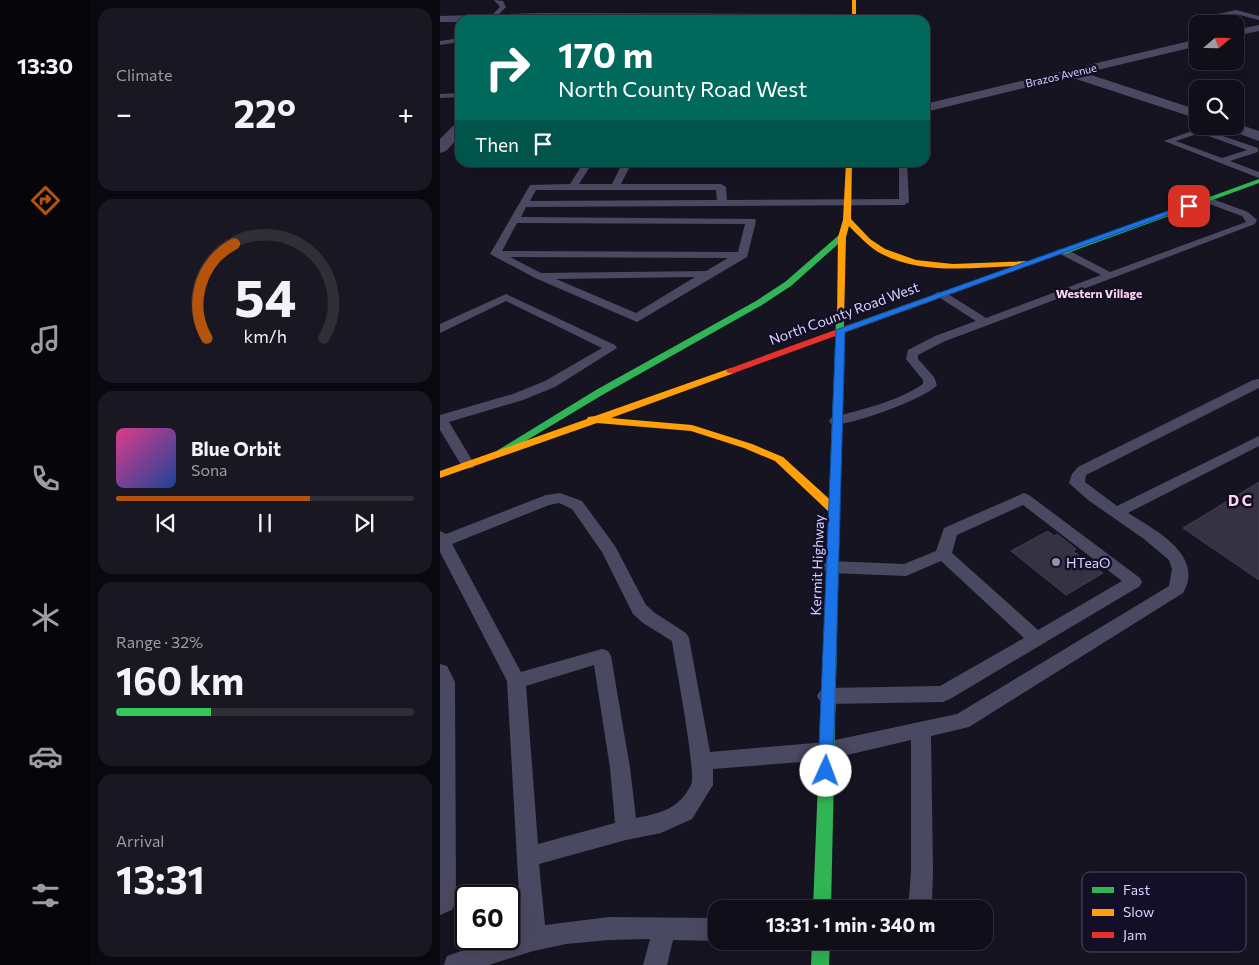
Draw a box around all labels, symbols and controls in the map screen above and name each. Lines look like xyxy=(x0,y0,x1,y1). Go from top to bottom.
north arrow xyxy=(1189,15,1244,70)
map controls xyxy=(1189,15,1244,135)
text: 170 m xyxy=(558,32,653,75)
icon: right xyxy=(475,35,540,100)
text: 13:30 xyxy=(17,52,73,79)
street label: Brazos Avenue xyxy=(1024,60,1098,90)
text: Climate xyxy=(116,65,172,84)
text: North County Road West xyxy=(558,75,807,102)
button: search xyxy=(1189,80,1244,135)
text: 22° xyxy=(233,89,296,136)
text: − xyxy=(116,96,132,130)
text: + xyxy=(398,96,414,130)
icon: arrive xyxy=(529,130,557,158)
text: Then xyxy=(475,133,519,156)
icon: directions xyxy=(28,183,63,218)
pin xyxy=(1168,185,1210,227)
icon: arrive xyxy=(1175,192,1203,220)
text: 54 xyxy=(234,264,296,328)
street label: North County Road West xyxy=(767,278,922,348)
district label: Western Village xyxy=(1056,286,1142,300)
icon: music xyxy=(28,322,63,357)
text: km/h xyxy=(243,325,287,347)
text: Blue Orbit xyxy=(191,437,281,460)
text: Sona xyxy=(191,460,227,479)
icon: phone xyxy=(28,461,63,496)
district label: D C xyxy=(1228,491,1252,509)
icon: previous xyxy=(152,509,180,537)
icon: pause xyxy=(251,509,279,537)
icon: next xyxy=(350,509,378,537)
street label: Kermit Highway xyxy=(807,514,827,616)
place label: HTeaO xyxy=(1066,554,1111,571)
marker: HTeaO xyxy=(1050,556,1062,568)
icon: climate xyxy=(28,600,63,635)
text: Range · 32% xyxy=(116,632,203,651)
text: 160 km xyxy=(116,656,244,703)
icon: car xyxy=(28,739,63,774)
position arrow xyxy=(799,744,851,796)
text: Arrival xyxy=(116,831,164,850)
text: 13:31 xyxy=(116,855,205,902)
legend xyxy=(1082,872,1246,952)
icon: filters xyxy=(28,878,63,913)
text: Fast xyxy=(1123,881,1150,898)
speed limit sign: 60 xyxy=(455,885,520,950)
text: Slow xyxy=(1123,903,1154,920)
text: 13:31 · 1 min · 340 m xyxy=(766,913,935,936)
text: Jam xyxy=(1123,926,1147,943)

